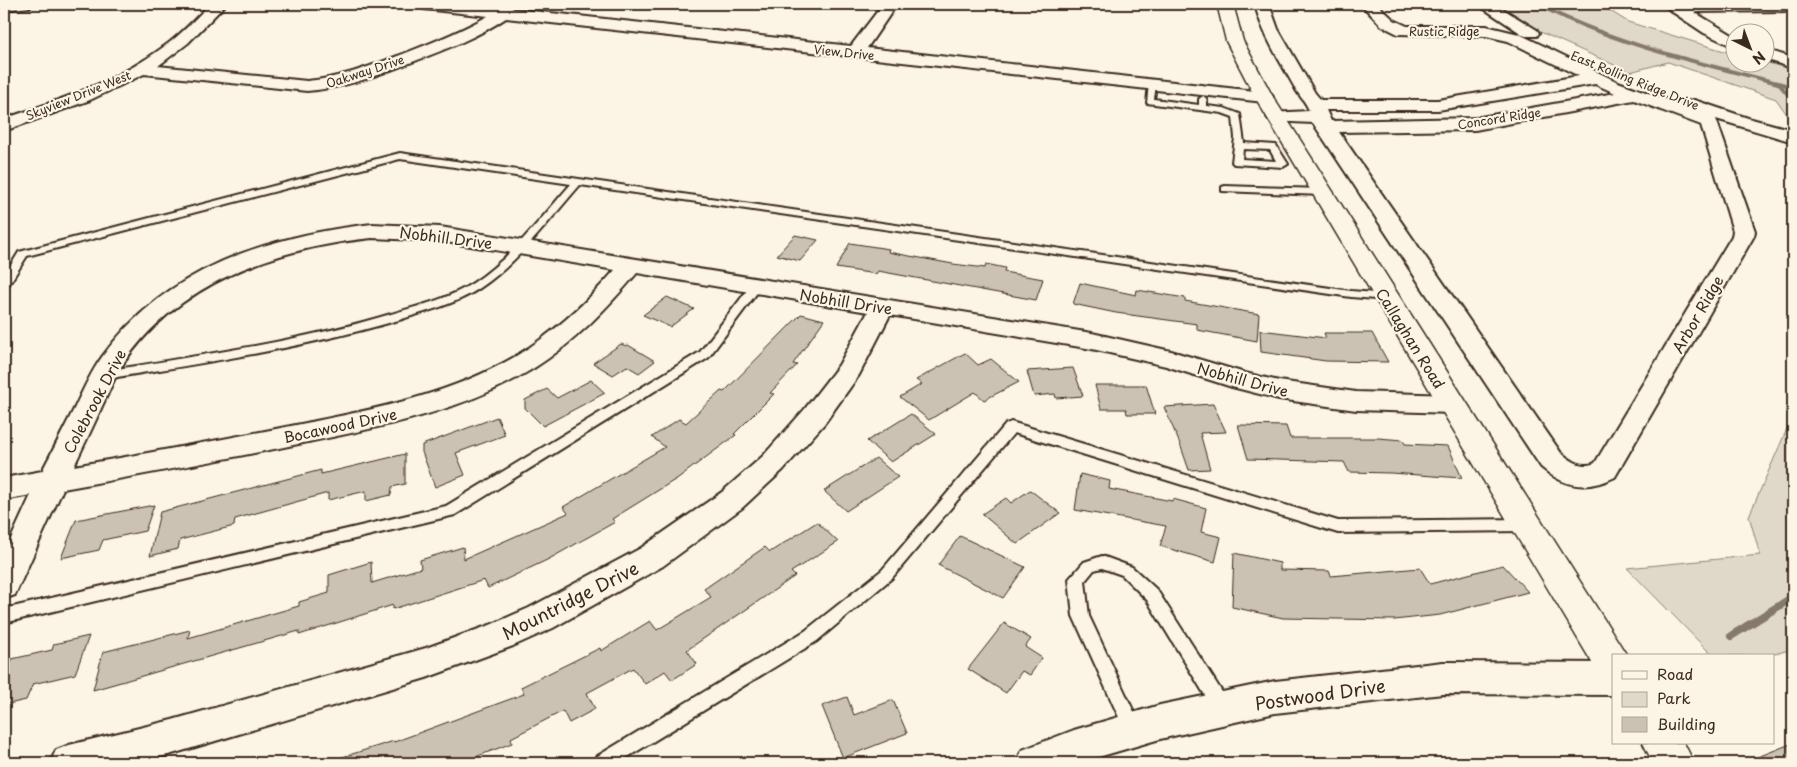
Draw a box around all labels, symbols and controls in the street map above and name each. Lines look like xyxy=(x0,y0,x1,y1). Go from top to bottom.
street label: Rustic Ridge xyxy=(1409,22,1479,40)
north arrow xyxy=(1724,22,1774,72)
street label: View Drive xyxy=(813,40,875,64)
street label: East Rolling Ridge Drive xyxy=(1568,46,1702,114)
text: N xyxy=(1748,47,1770,70)
street label: Oakway Drive xyxy=(324,50,406,92)
street label: Skyview Drive West xyxy=(23,66,134,124)
street label: Concord Ridge xyxy=(1456,103,1542,133)
street label: Nobhill Drive xyxy=(398,220,494,254)
street label: Arbor Ridge xyxy=(1665,271,1729,357)
street label: Nobhill Drive xyxy=(798,282,894,320)
street label: Callaghan Road xyxy=(1371,283,1451,393)
street label: Colebrook Drive xyxy=(57,345,131,457)
street label: Nobhill Drive xyxy=(1195,356,1291,402)
street label: Bocawood Drive xyxy=(281,402,399,448)
street label: Mountridge Drive xyxy=(497,554,643,646)
legend xyxy=(1612,654,1774,744)
text: Road xyxy=(1657,662,1693,685)
street label: Postwood Drive xyxy=(1253,671,1387,717)
text: Park xyxy=(1657,686,1691,709)
text: Building xyxy=(1657,712,1716,735)

